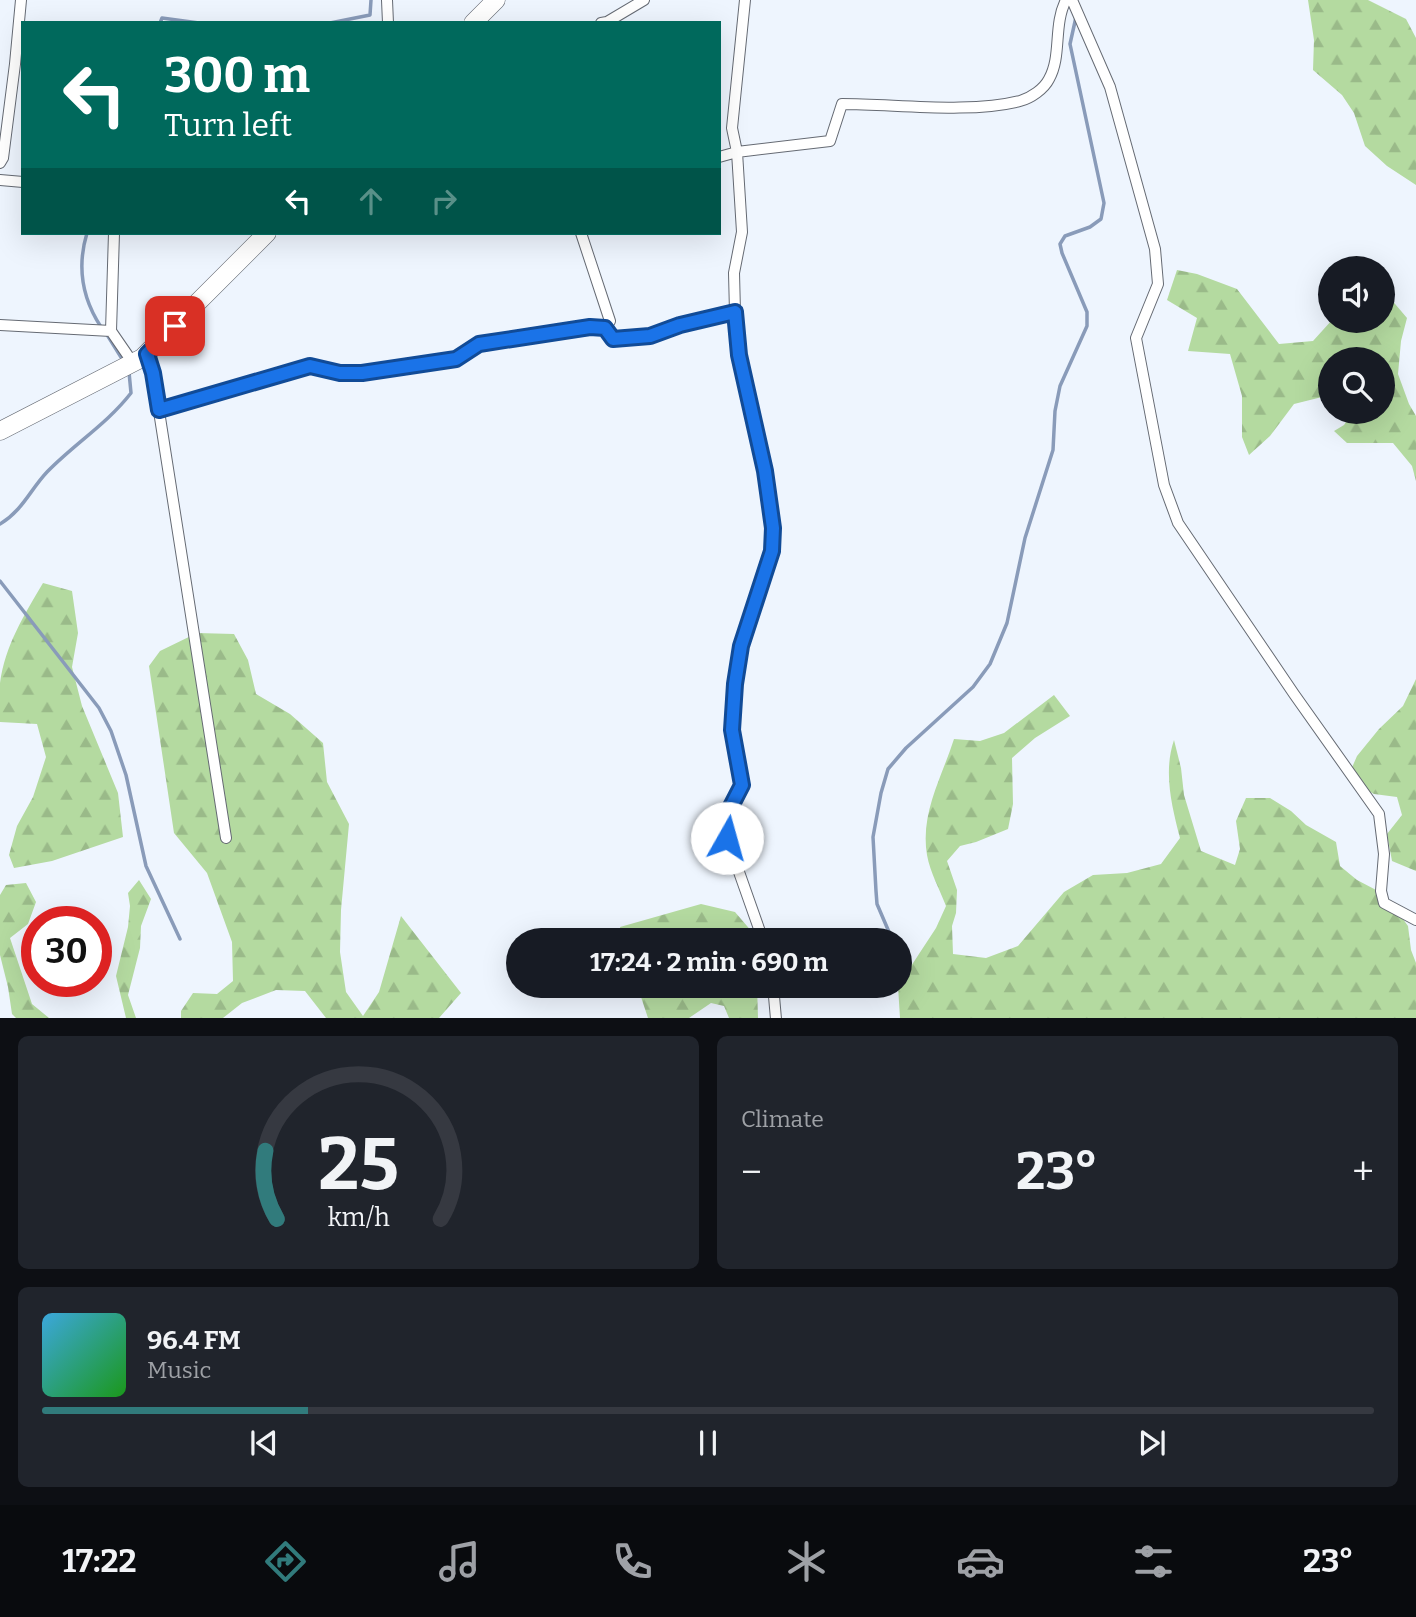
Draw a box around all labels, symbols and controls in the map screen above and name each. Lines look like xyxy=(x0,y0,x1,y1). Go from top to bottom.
text: 300 m xyxy=(164,46,310,105)
icon: left xyxy=(49,49,140,140)
text: Turn left xyxy=(164,106,292,144)
icon: left xyxy=(279,182,317,220)
icon: ahead xyxy=(352,182,390,220)
icon: right xyxy=(425,182,463,220)
map controls xyxy=(1318,256,1395,424)
button: sound xyxy=(1318,256,1395,333)
pin xyxy=(145,296,205,356)
icon: arrive xyxy=(156,307,194,345)
button: search xyxy=(1318,347,1395,424)
position arrow xyxy=(690,801,764,875)
speed limit sign: 30 xyxy=(21,906,112,997)
text: 17:24 · 2 min · 690 m xyxy=(590,947,828,978)
text: Climate xyxy=(741,1105,824,1133)
text: 25 xyxy=(318,1121,399,1208)
text: 23° xyxy=(1016,1140,1098,1203)
text: − xyxy=(741,1149,762,1195)
text: + xyxy=(1352,1149,1374,1195)
text: km/h xyxy=(328,1202,390,1232)
text: 96.4 FM xyxy=(147,1325,241,1356)
text: Music xyxy=(147,1356,211,1384)
icon: previous xyxy=(245,1424,283,1462)
icon: pause xyxy=(689,1424,727,1462)
icon: next xyxy=(1133,1424,1171,1462)
icon: directions xyxy=(261,1537,310,1586)
icon: music xyxy=(435,1537,484,1586)
icon: phone xyxy=(608,1537,657,1586)
icon: climate xyxy=(782,1537,831,1586)
icon: car xyxy=(956,1537,1005,1586)
icon: filters xyxy=(1129,1537,1178,1586)
text: 17:22 xyxy=(62,1542,137,1580)
text: 23° xyxy=(1303,1542,1354,1580)

